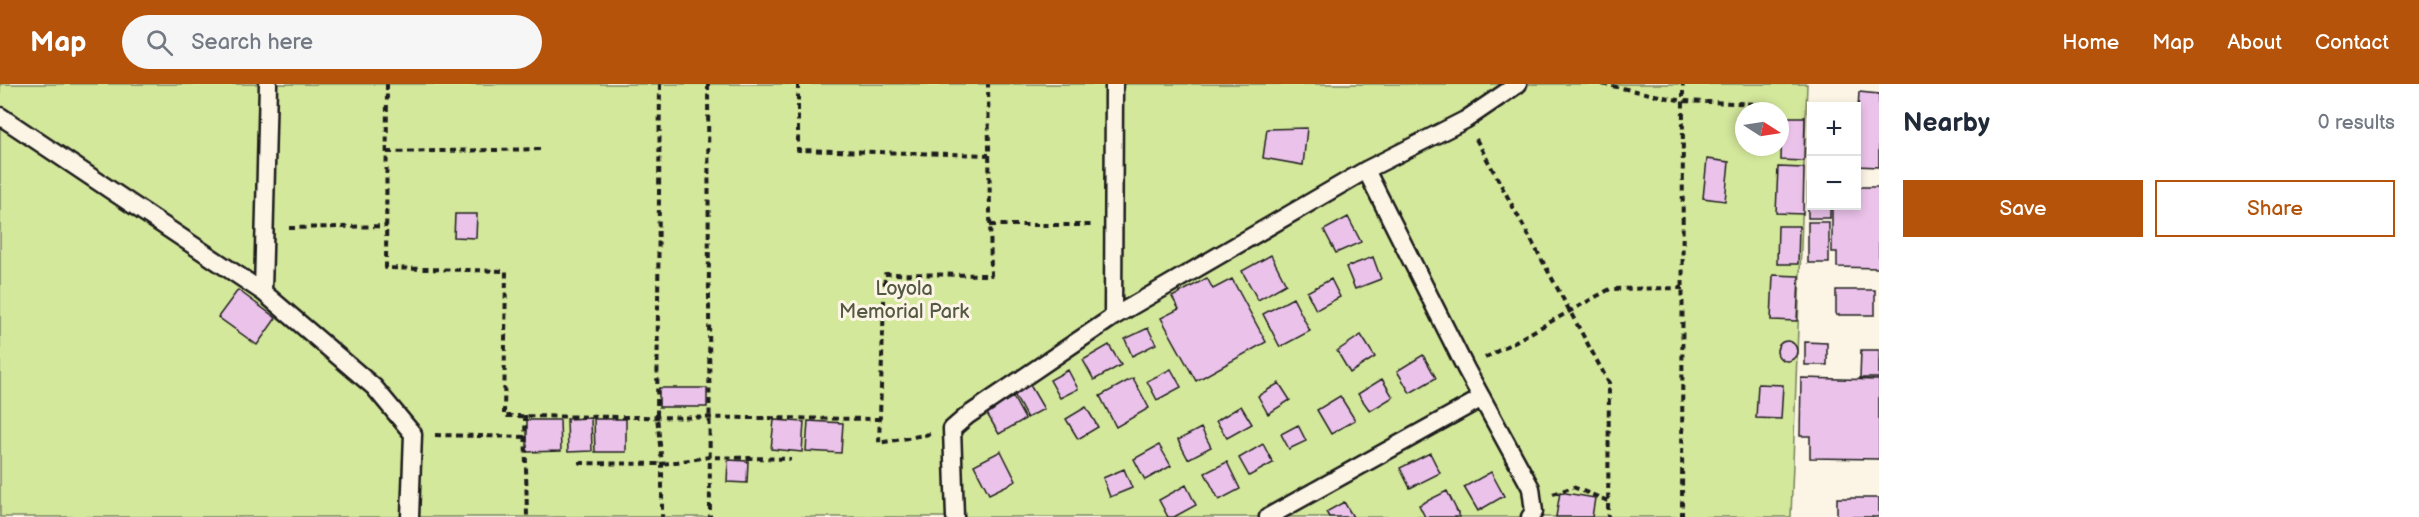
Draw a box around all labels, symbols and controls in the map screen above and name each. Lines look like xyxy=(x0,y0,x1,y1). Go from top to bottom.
search box xyxy=(122,15,542,69)
text: Map xyxy=(30,26,86,59)
icon: search xyxy=(143,26,176,59)
text: Search here xyxy=(191,29,313,56)
text: Home xyxy=(2062,30,2119,55)
text: Map xyxy=(2152,30,2194,55)
text: About xyxy=(2227,30,2282,55)
text: Contact xyxy=(2315,30,2389,55)
north arrow xyxy=(1735,102,1789,156)
map controls xyxy=(1807,102,1861,210)
button: + xyxy=(1807,102,1861,156)
text: Nearby xyxy=(1903,108,1990,139)
text: 0 results xyxy=(2318,111,2395,135)
button: − xyxy=(1807,156,1861,210)
button: Save xyxy=(1903,180,2143,237)
button: Share xyxy=(2155,180,2395,237)
park label: Loyola Memorial Park xyxy=(839,277,969,324)

